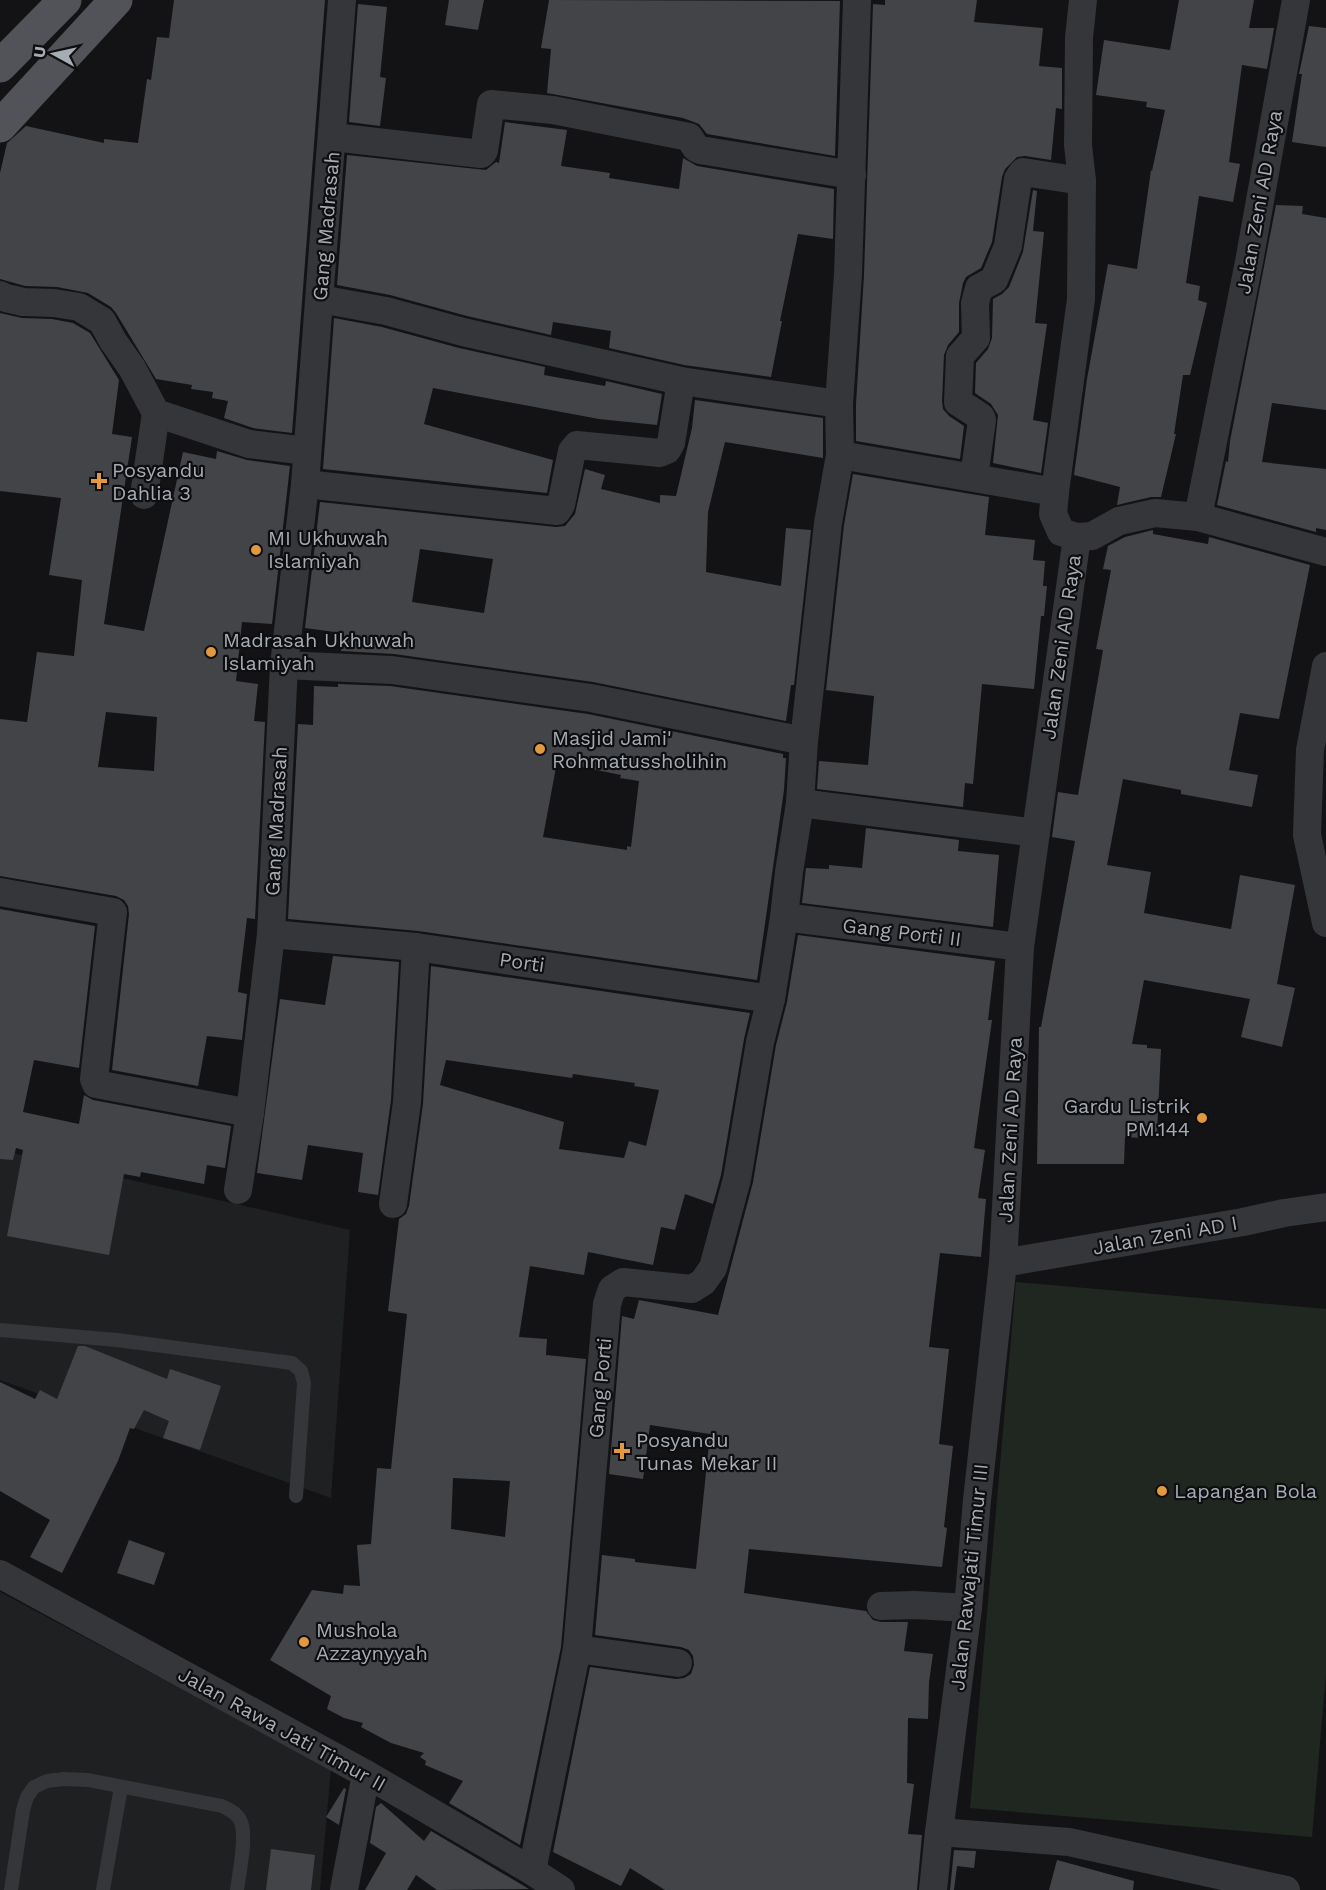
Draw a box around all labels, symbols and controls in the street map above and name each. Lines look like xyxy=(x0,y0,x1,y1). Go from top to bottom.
north arrow xyxy=(24,24,84,84)
text: U xyxy=(29,45,50,59)
street label: Jalan Zeni AD Raya xyxy=(1231,108,1287,296)
street label: Gang Madrasah xyxy=(308,150,344,302)
place label: Posyandu Dahlia 3 xyxy=(112,458,205,505)
marker: Posyandu Dahlia 3 xyxy=(90,472,108,490)
place label: MI Ukhuwah Islamiyah xyxy=(268,526,388,573)
marker: MI Ukhuwah Islamiyah xyxy=(249,543,263,557)
street label: Jalan Zeni AD Raya xyxy=(1036,553,1086,741)
place label: Madrasah Ukhuwah Islamiyah xyxy=(223,628,414,675)
marker: Madrasah Ukhuwah Islamiyah xyxy=(204,645,218,659)
place label: Masjid Jami' Rohmatussholihin xyxy=(552,726,727,773)
marker: Masjid Jami' Rohmatussholihin xyxy=(533,742,547,756)
street label: Gang Madrasah xyxy=(260,746,292,896)
street label: Gang Porti II xyxy=(841,913,963,951)
street label: Porti xyxy=(498,947,546,977)
street label: Jalan Zeni AD Raya xyxy=(993,1036,1027,1224)
place label: Gardu Listrik PM.144 xyxy=(1064,1094,1190,1141)
marker: Gardu Listrik PM.144 xyxy=(1195,1111,1209,1125)
street label: Jalan Zeni AD I xyxy=(1091,1210,1239,1260)
street label: Gang Porti xyxy=(584,1337,616,1439)
place label: Posyandu Tunas Mekar II xyxy=(636,1428,777,1475)
marker: Posyandu Tunas Mekar II xyxy=(613,1442,631,1460)
street label: Jalan Rawajati Timur III xyxy=(945,1462,993,1692)
place label: Lapangan Bola xyxy=(1174,1479,1317,1503)
marker: Lapangan Bola xyxy=(1155,1484,1169,1498)
place label: Mushola Azzaynyyah xyxy=(316,1618,428,1665)
marker: Mushola Azzaynyyah xyxy=(297,1635,311,1649)
street label: Jalan Rawa Jati Timur II xyxy=(174,1662,390,1796)

